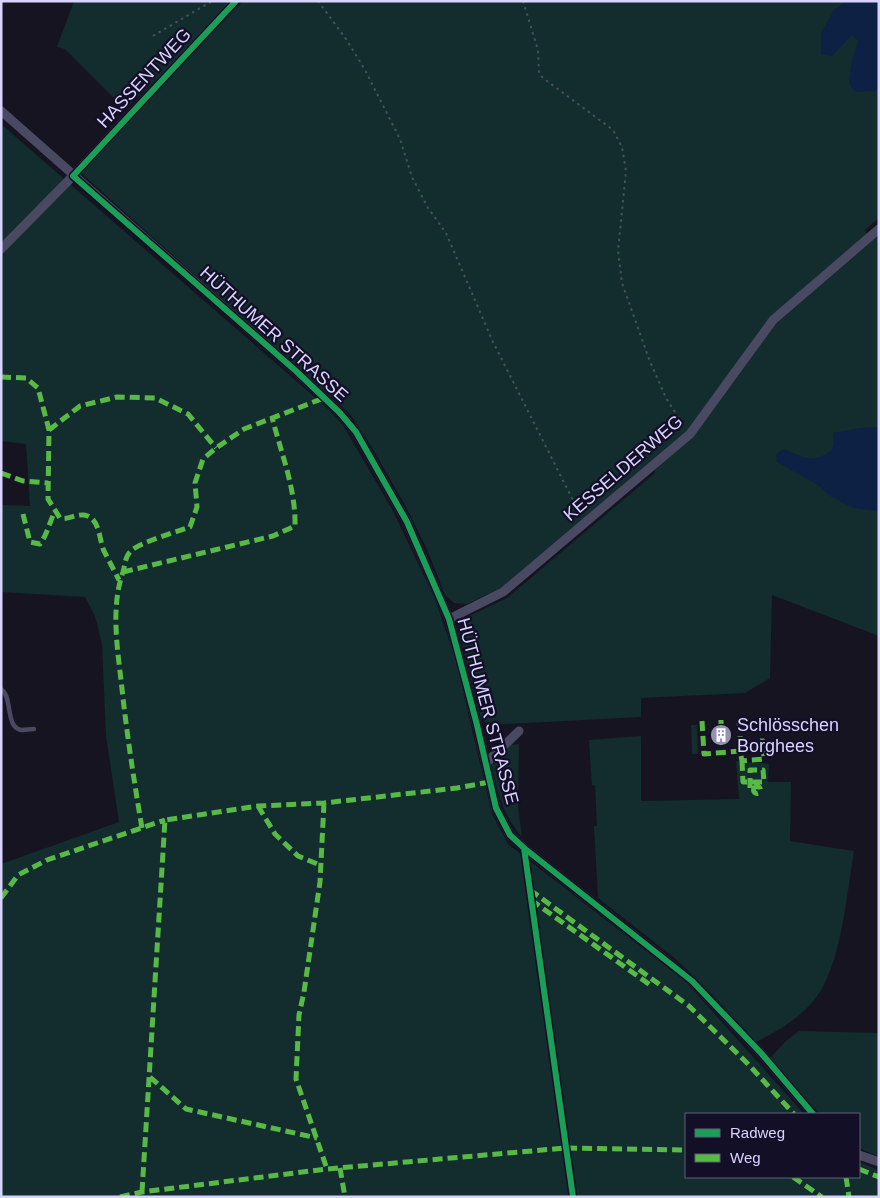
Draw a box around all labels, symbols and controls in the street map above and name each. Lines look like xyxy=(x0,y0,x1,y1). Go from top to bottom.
street label: HASSENTWEG xyxy=(93,24,195,132)
street label: HÜTHUMER STRASSE xyxy=(196,262,352,406)
street label: KESSELDERWEG xyxy=(560,411,686,525)
street label: HÜTHUMER STRASSE xyxy=(453,616,523,806)
place label: Schlösschen Borghees xyxy=(737,715,839,756)
building icon: Schlösschen Borghees xyxy=(709,723,733,747)
legend xyxy=(685,1113,860,1178)
text: Radweg xyxy=(730,1124,785,1141)
text: Weg xyxy=(730,1149,761,1166)

